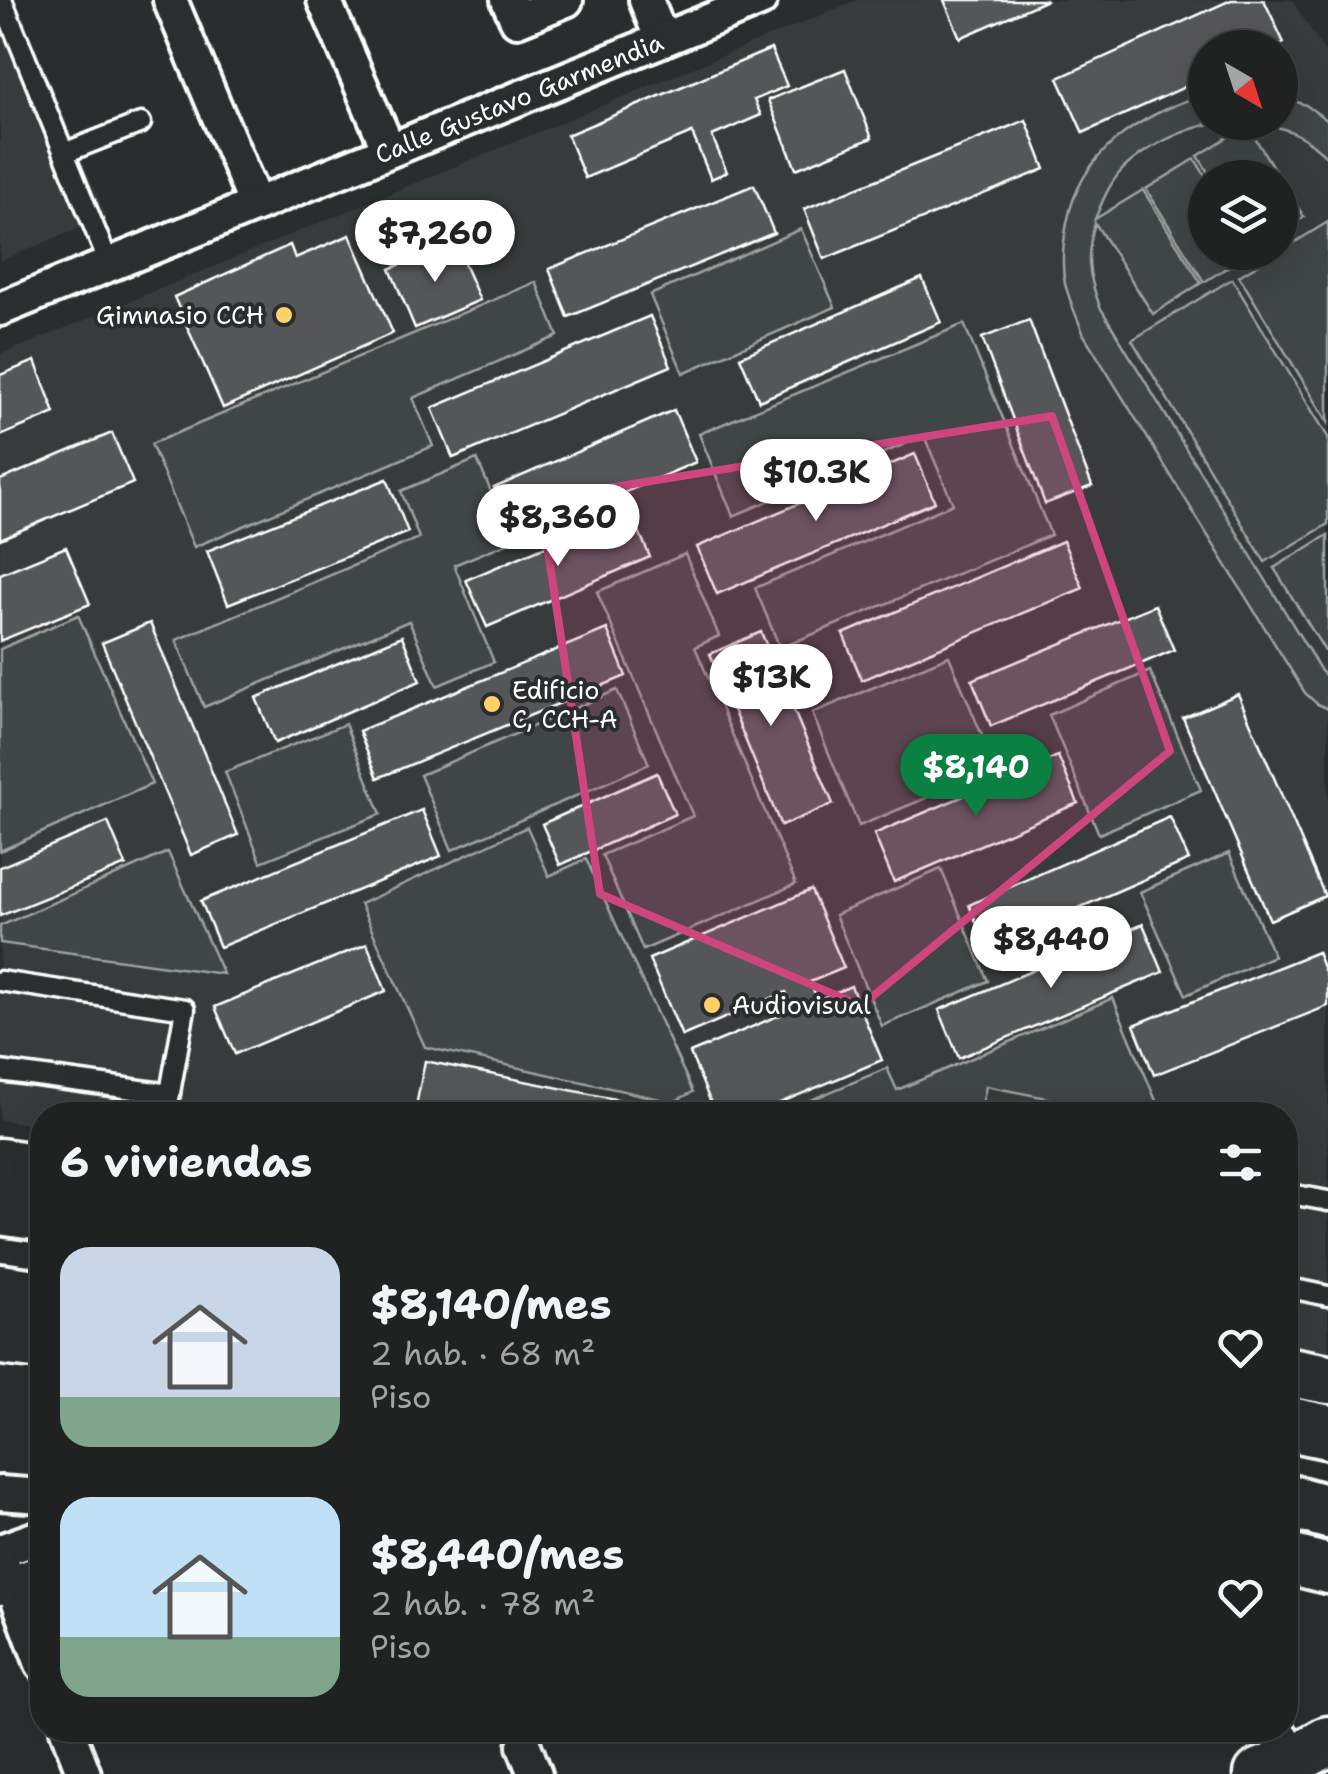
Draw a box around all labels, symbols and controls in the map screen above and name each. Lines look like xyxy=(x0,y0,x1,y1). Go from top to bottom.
street label: Calle Gustavo Garmendia xyxy=(370,24,669,171)
north arrow xyxy=(1188,30,1298,140)
map controls xyxy=(1188,30,1298,270)
button: layers xyxy=(1188,160,1298,270)
pin: $7,260 xyxy=(354,200,516,285)
text: $7,260 xyxy=(377,211,493,254)
place label: Gimnasio CCH xyxy=(96,298,264,332)
marker: Gimnasio CCH xyxy=(273,304,295,326)
pin: $10.3K xyxy=(735,439,897,524)
text: $10.3K xyxy=(762,450,870,493)
pin: $8,360 xyxy=(477,484,639,569)
text: $8,360 xyxy=(499,495,617,538)
pin: $13K xyxy=(712,644,830,729)
text: $13K xyxy=(731,655,811,698)
place label: Edificio C, CCH-A xyxy=(512,673,617,736)
marker: Edificio C, CCH-A xyxy=(481,693,503,715)
pin: $8,140 xyxy=(895,734,1057,819)
text: $8,140 xyxy=(922,745,1030,788)
pin: $8,440 xyxy=(970,906,1132,991)
text: $8,440 xyxy=(992,917,1110,960)
place label: Audiovisual xyxy=(732,988,871,1022)
marker: Audiovisual xyxy=(701,994,723,1016)
text: 6 viviendas xyxy=(60,1134,312,1190)
icon: filters xyxy=(1213,1135,1268,1190)
text: $8,140/mes xyxy=(370,1276,612,1332)
icon: home xyxy=(140,1287,260,1407)
icon: heart xyxy=(1213,1320,1268,1375)
text: 2 hab. · 68 m² xyxy=(370,1332,596,1375)
text: Piso xyxy=(370,1375,431,1418)
text: $8,440/mes xyxy=(370,1526,624,1582)
icon: home xyxy=(140,1537,260,1657)
icon: heart xyxy=(1213,1570,1268,1625)
text: 2 hab. · 78 m² xyxy=(370,1582,596,1625)
text: Piso xyxy=(370,1625,431,1668)

